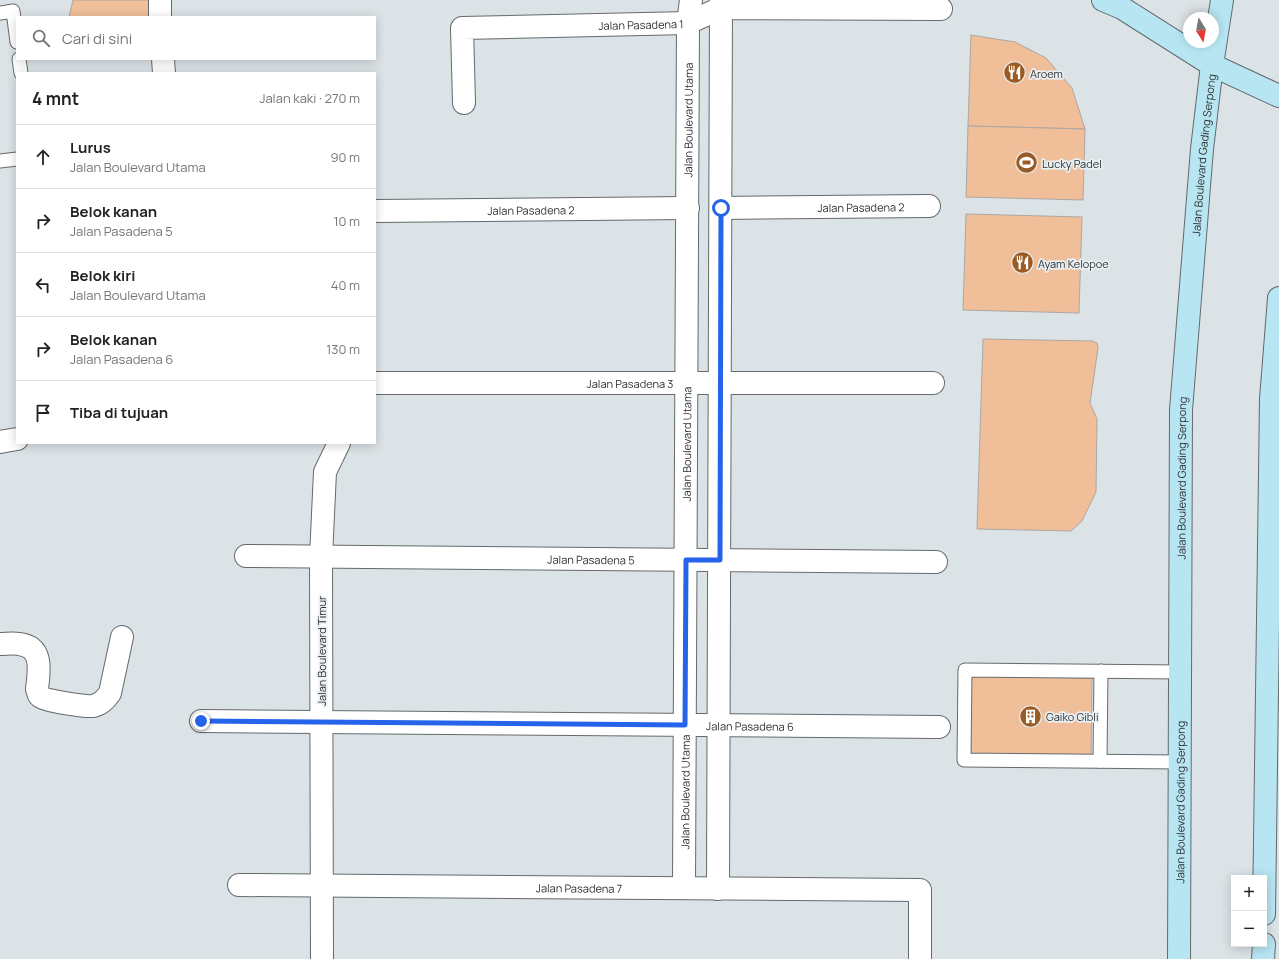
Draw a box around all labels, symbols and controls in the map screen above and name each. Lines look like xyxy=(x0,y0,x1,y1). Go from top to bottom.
north arrow xyxy=(1183,12,1219,48)
search box xyxy=(16,16,376,60)
street label: Jalan Pasadena 1 xyxy=(598,16,684,32)
icon: search xyxy=(30,27,52,49)
text: Cari di sini xyxy=(62,28,132,49)
restaurant icon: Aroem xyxy=(1001,60,1027,86)
street label: Jalan Boulevard Utama xyxy=(680,62,695,178)
place label: Aroem xyxy=(1030,66,1063,81)
street label: Jalan Boulevard Gading Serpong xyxy=(1188,73,1218,237)
text: 4 mnt xyxy=(32,87,79,110)
text: Jalan kaki · 270 m xyxy=(259,89,360,107)
text: Lurus xyxy=(70,137,111,158)
icon: ahead xyxy=(32,146,54,168)
text: 90 m xyxy=(330,148,360,166)
sports icon: Lucky Padel xyxy=(1013,150,1039,176)
place label: Lucky Padel xyxy=(1042,156,1102,171)
text: Jalan Boulevard Utama xyxy=(70,158,206,176)
route start xyxy=(712,199,730,217)
street label: Jalan Pasadena 2 xyxy=(817,199,905,215)
text: Belok kanan xyxy=(70,201,157,222)
street label: Jalan Pasadena 2 xyxy=(487,202,575,217)
icon: right xyxy=(32,210,54,232)
text: 10 m xyxy=(333,212,360,230)
text: Jalan Pasadena 5 xyxy=(70,222,173,240)
restaurant icon: Ayam Kelopoe xyxy=(1010,250,1036,276)
place label: Ayam Kelopoe xyxy=(1038,256,1109,271)
text: Belok kiri xyxy=(70,265,136,286)
icon: left xyxy=(32,274,54,296)
text: 40 m xyxy=(331,276,360,294)
text: Jalan Boulevard Utama xyxy=(70,286,206,304)
text: Belok kanan xyxy=(70,329,157,350)
icon: right xyxy=(32,338,54,360)
text: 130 m xyxy=(326,340,360,358)
text: Jalan Pasadena 6 xyxy=(70,350,173,368)
street label: Jalan Pasadena 3 xyxy=(587,376,673,391)
street label: Jalan Boulevard Utama xyxy=(678,386,694,502)
street label: Jalan Boulevard Gading Serpong xyxy=(1173,396,1190,559)
icon: arrive xyxy=(32,402,54,424)
text: Tiba di tujuan xyxy=(70,402,168,423)
street label: Jalan Pasadena 5 xyxy=(547,551,635,567)
street label: Jalan Boulevard Timur xyxy=(314,596,329,706)
building icon: Gaiko Gibli xyxy=(1018,703,1044,729)
place label: Gaiko Gibli xyxy=(1046,709,1098,724)
route end xyxy=(192,712,210,730)
street label: Jalan Pasadena 6 xyxy=(706,718,794,733)
street label: Jalan Boulevard Gading Serpong xyxy=(1172,721,1187,883)
street label: Jalan Boulevard Utama xyxy=(677,734,692,850)
map controls xyxy=(1231,875,1267,947)
button: + xyxy=(1231,875,1267,911)
street label: Jalan Pasadena 7 xyxy=(536,880,622,895)
button: − xyxy=(1231,911,1267,947)

